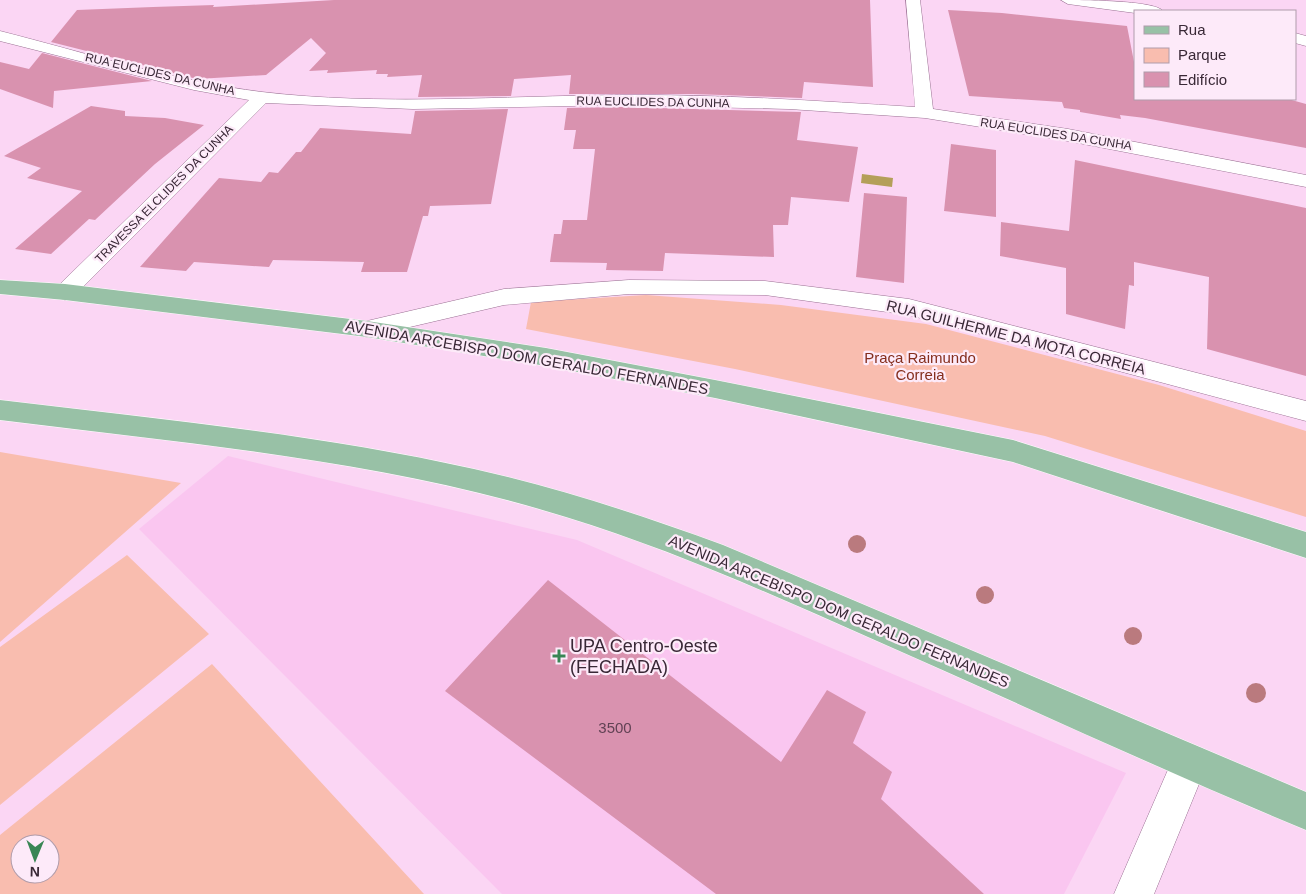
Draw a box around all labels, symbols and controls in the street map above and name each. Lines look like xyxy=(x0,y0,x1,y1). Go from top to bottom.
legend xyxy=(1134,10,1296,100)
text: Rua xyxy=(1178,21,1206,38)
text: Parque xyxy=(1178,46,1226,63)
street label: RUA EUCLIDES DA CUNHA xyxy=(84,50,236,98)
text: Edifício xyxy=(1178,71,1227,88)
street label: RUA EUCLIDES DA CUNHA xyxy=(576,94,730,110)
street label: RUA EUCLIDES DA CUNHA xyxy=(979,115,1133,153)
street label: TRAVESSA ELCLIDES DA CUNHA xyxy=(92,122,236,266)
street label: RUA GUILHERME DA MOTA CORREIA xyxy=(885,297,1147,377)
street label: AVENIDA ARCEBISPO DOM GERALDO FERNANDES xyxy=(344,317,710,397)
park label: Praça Raimundo Correia xyxy=(864,349,976,383)
street label: AVENIDA ARCEBISPO DOM GERALDO FERNANDES xyxy=(666,531,1012,691)
place label: UPA Centro-Oeste (FECHADA) xyxy=(570,636,718,677)
marker: UPA Centro-Oeste (FECHADA) xyxy=(552,649,566,663)
house number: 3500 xyxy=(598,719,632,736)
north arrow xyxy=(10,834,60,884)
text: N xyxy=(30,864,40,880)

